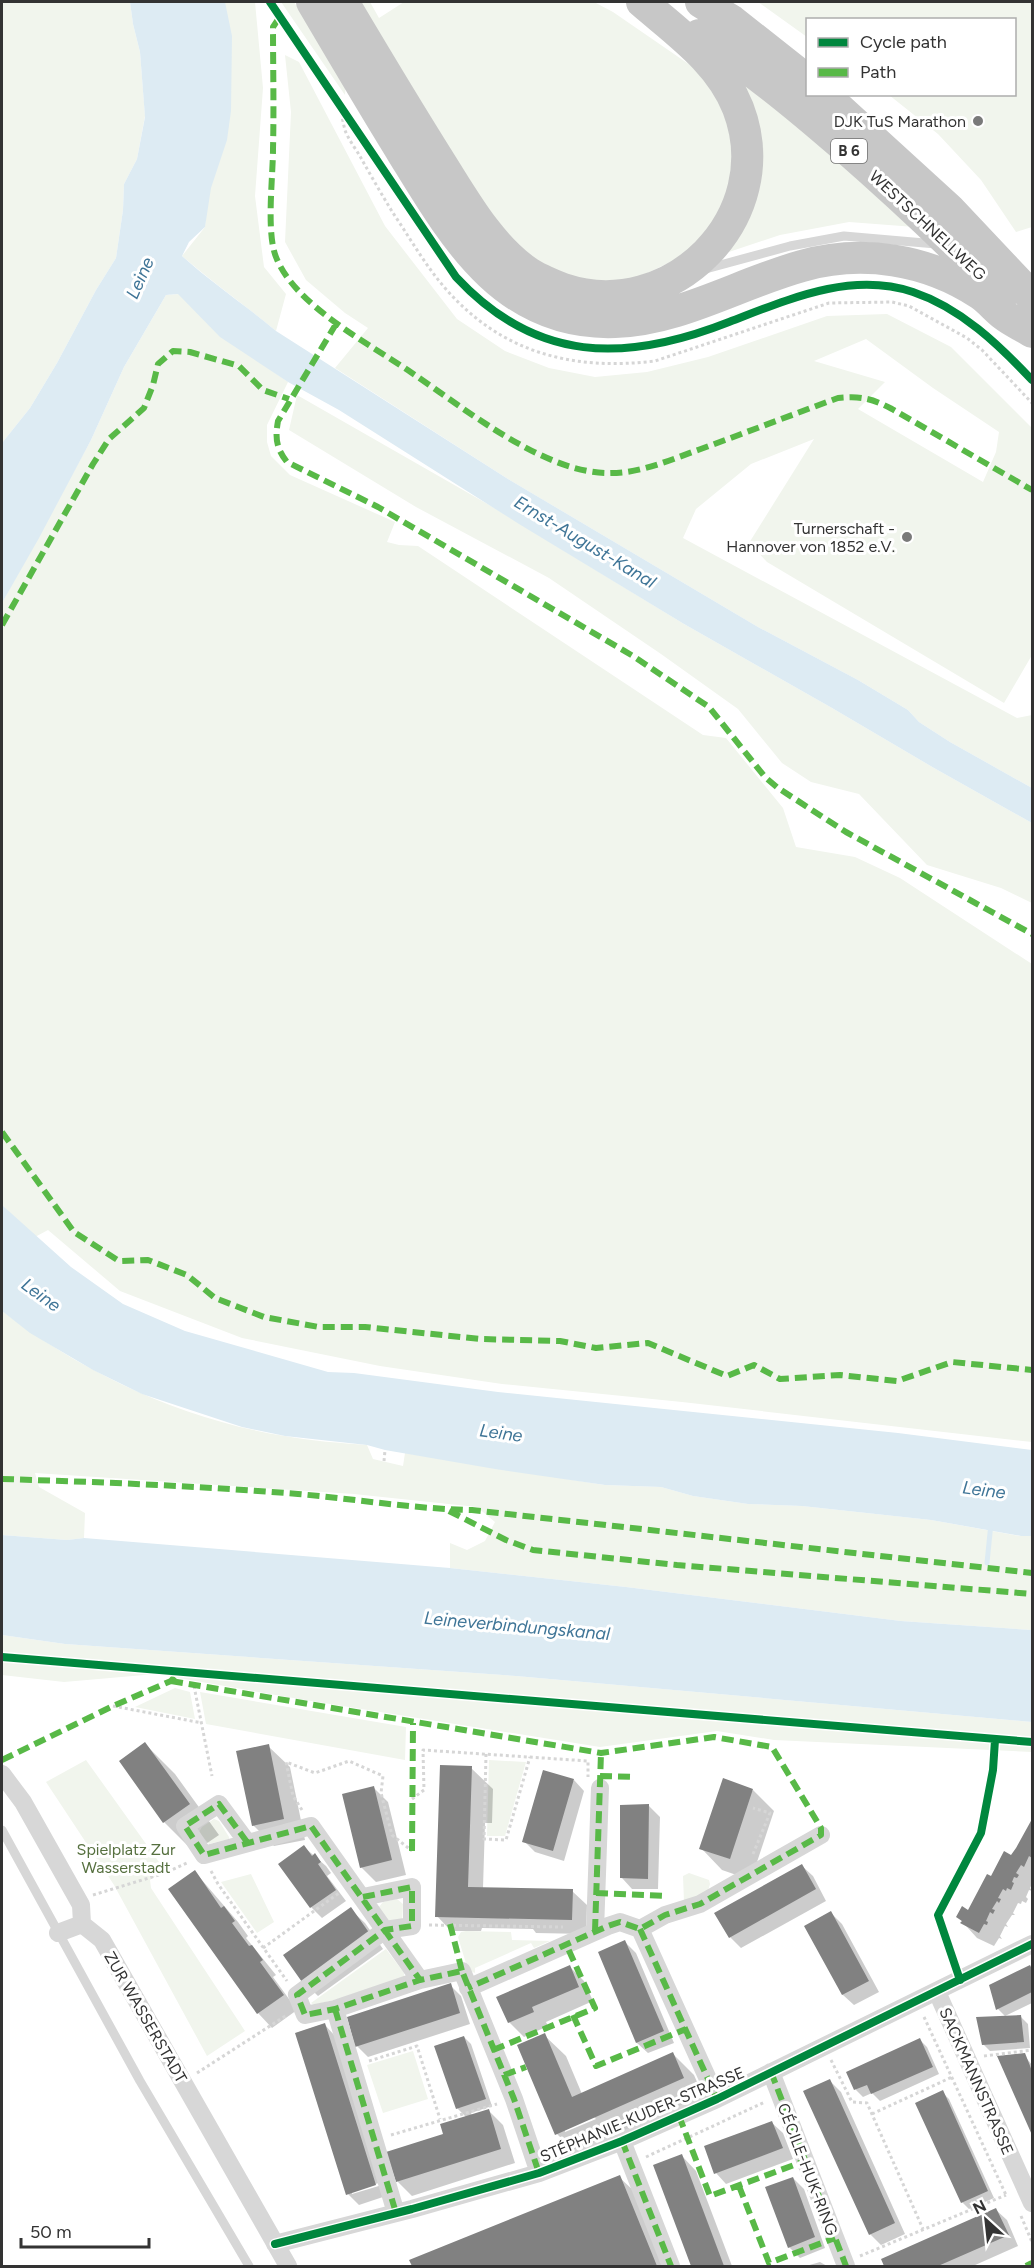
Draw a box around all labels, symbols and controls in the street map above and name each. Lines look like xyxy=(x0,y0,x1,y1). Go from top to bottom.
legend xyxy=(806,18,1016,96)
text: Cycle path xyxy=(860,31,947,53)
text: Path xyxy=(860,61,896,83)
place label: DJK TuS Marathon xyxy=(834,112,966,131)
marker: DJK TuS Marathon xyxy=(971,114,985,128)
road number: B 6 xyxy=(831,139,867,163)
street label: WESTSCHNELLWEG xyxy=(865,166,990,284)
water label: Leine xyxy=(121,254,159,302)
water label: Ernst-August-Kanal xyxy=(510,491,661,594)
place label: Turnerschaft - Hannover von 1852 e.V. xyxy=(726,519,895,556)
marker: Turnerschaft - Hannover von 1852 e.V. xyxy=(900,530,914,544)
water label: Leine xyxy=(17,1273,65,1317)
water label: Leine xyxy=(478,1419,524,1447)
water label: Leine xyxy=(961,1476,1007,1504)
water label: Leineverbindungskanal xyxy=(423,1607,612,1645)
park label: Spielplatz Zur Wasserstadt xyxy=(77,1840,176,1877)
street label: ZUR WASSERSTADT xyxy=(100,1948,191,2086)
street label: SACKMANNSTRASSE xyxy=(935,2005,1018,2158)
street label: STÉPHANIE-KUDER-STRASSE xyxy=(537,2063,747,2166)
street label: CÉCILE-HUK-RING xyxy=(774,2100,841,2238)
north arrow xyxy=(956,2190,1016,2250)
text: N xyxy=(970,2196,989,2218)
scale bar xyxy=(21,2211,148,2249)
text: 50 m xyxy=(30,2221,72,2243)

